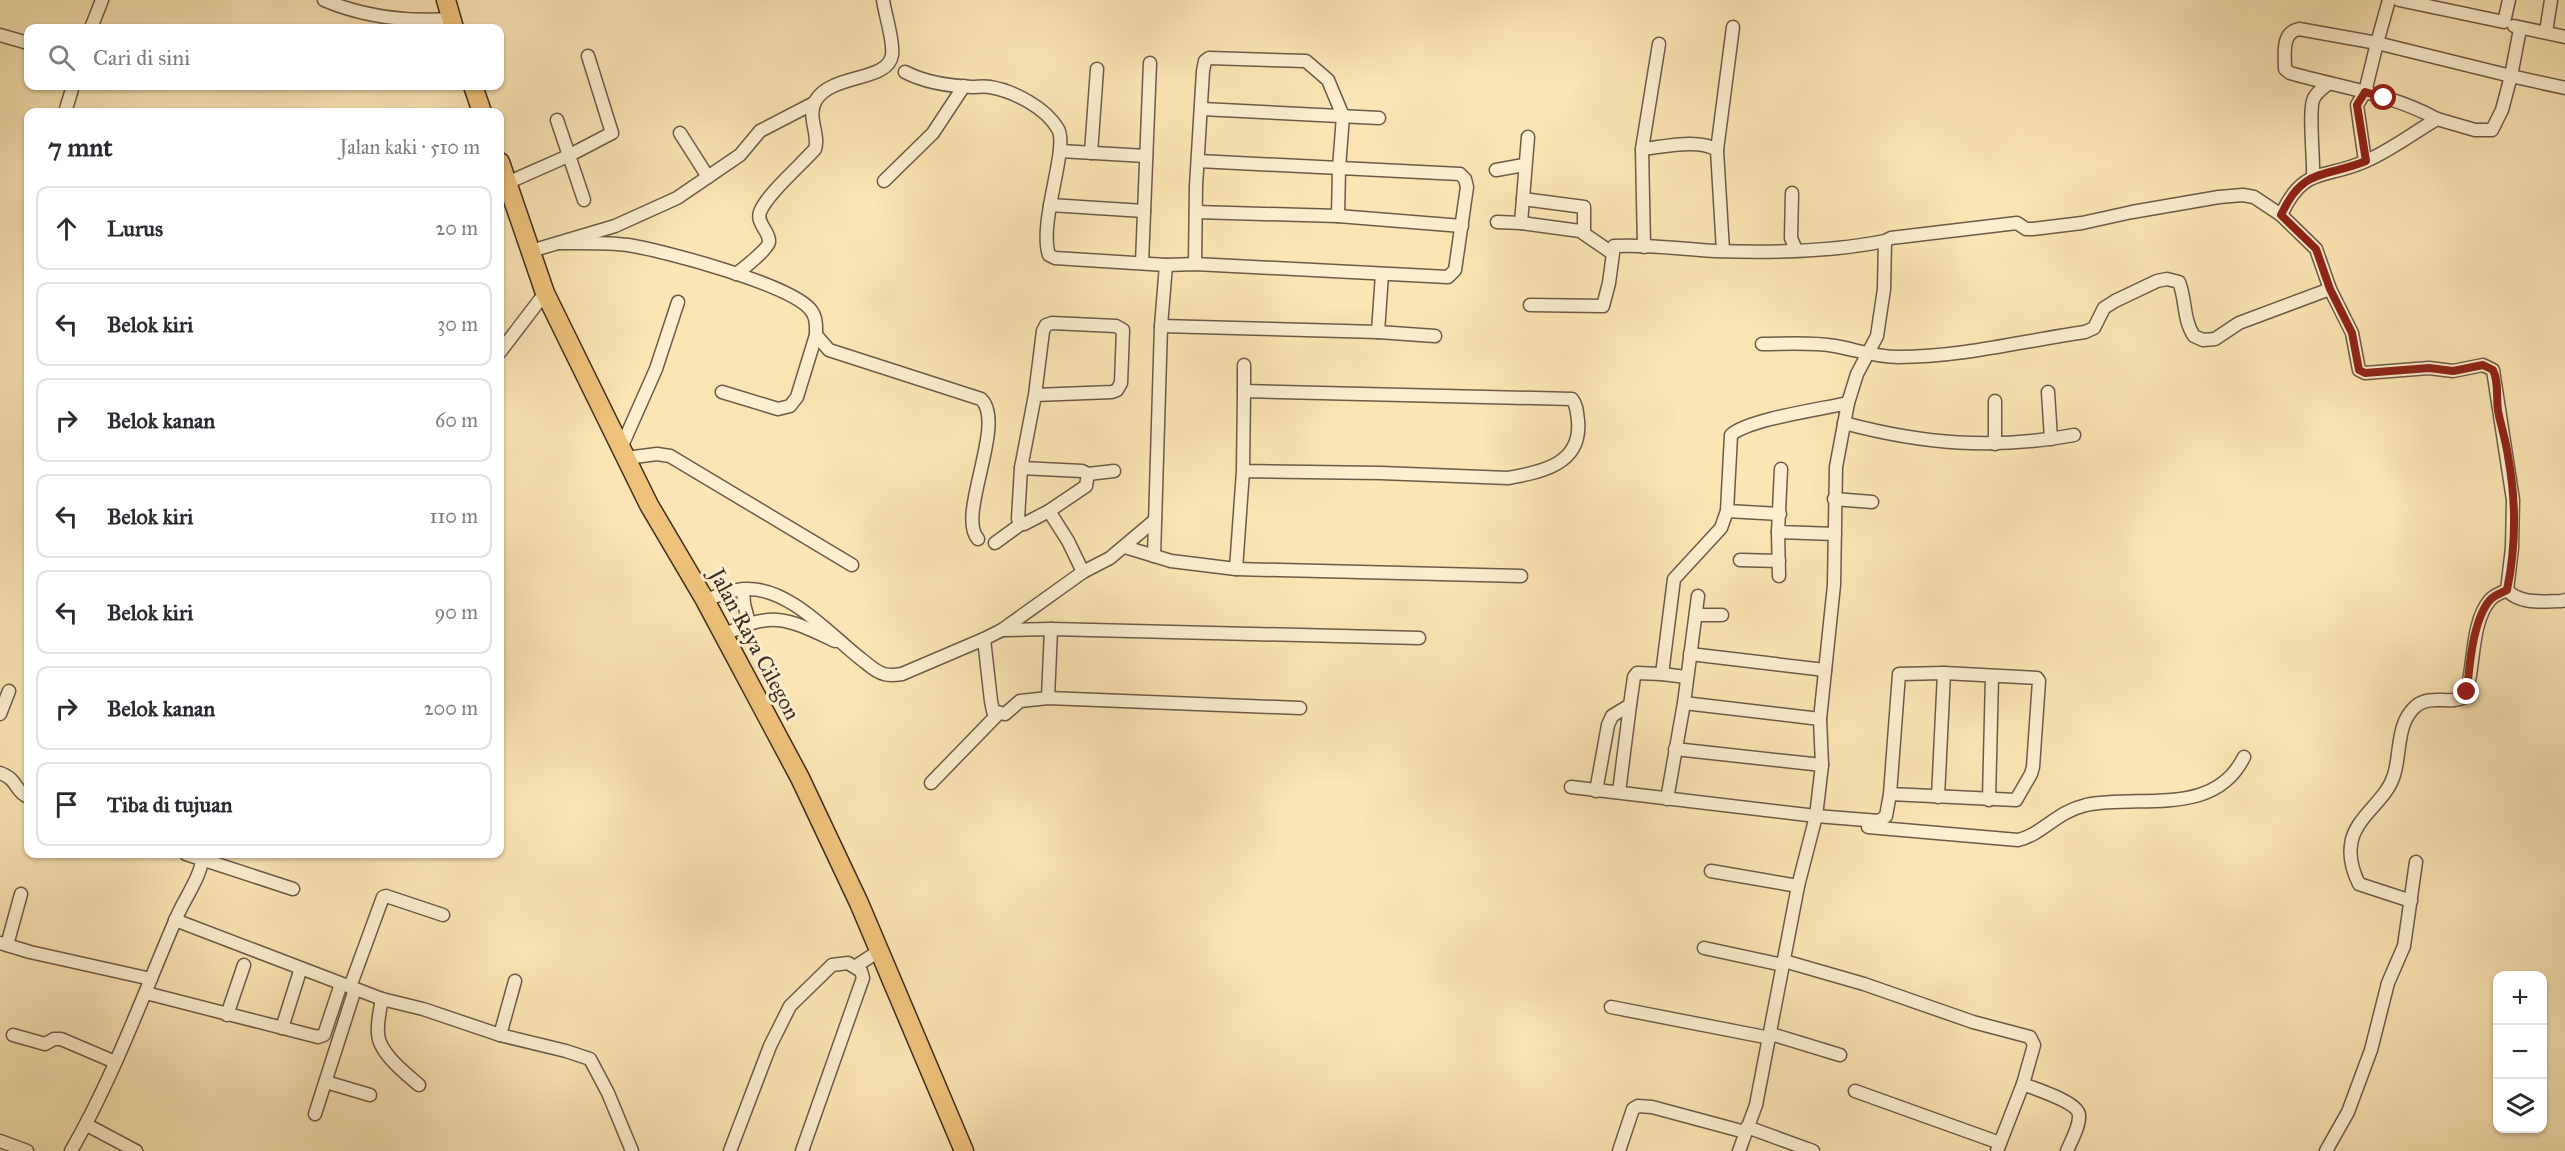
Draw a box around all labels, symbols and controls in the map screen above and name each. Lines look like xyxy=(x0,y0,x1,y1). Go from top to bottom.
search box xyxy=(24,24,504,90)
icon: search xyxy=(45,41,78,74)
text: Cari di sini xyxy=(93,44,190,71)
route start xyxy=(2370,84,2396,110)
text: 7 mnt xyxy=(48,131,112,163)
text: Jalan kaki · 510 m xyxy=(340,135,480,159)
icon: ahead xyxy=(50,212,83,245)
text: Lurus xyxy=(107,215,163,242)
text: 20 m xyxy=(435,216,478,240)
icon: left xyxy=(50,308,83,341)
text: Belok kiri xyxy=(107,311,193,338)
text: 30 m xyxy=(437,312,478,336)
icon: right xyxy=(50,404,83,437)
text: Belok kanan xyxy=(107,407,215,434)
text: 60 m xyxy=(435,408,478,432)
icon: left xyxy=(50,500,83,533)
text: Belok kiri xyxy=(107,503,193,530)
text: 110 m xyxy=(430,504,478,528)
street label: Jalan Raya Cilegon xyxy=(703,562,806,724)
icon: left xyxy=(50,596,83,629)
text: Belok kiri xyxy=(107,599,193,626)
text: 90 m xyxy=(435,600,478,624)
route end xyxy=(2453,678,2479,704)
icon: right xyxy=(50,692,83,725)
text: Belok kanan xyxy=(107,695,215,722)
text: 200 m xyxy=(424,696,478,720)
icon: arrive xyxy=(50,788,83,821)
text: Tiba di tujuan xyxy=(107,791,232,818)
map controls xyxy=(2493,971,2547,1133)
button: + xyxy=(2493,971,2547,1025)
button: − xyxy=(2493,1025,2547,1079)
button: layers xyxy=(2493,1079,2547,1133)

